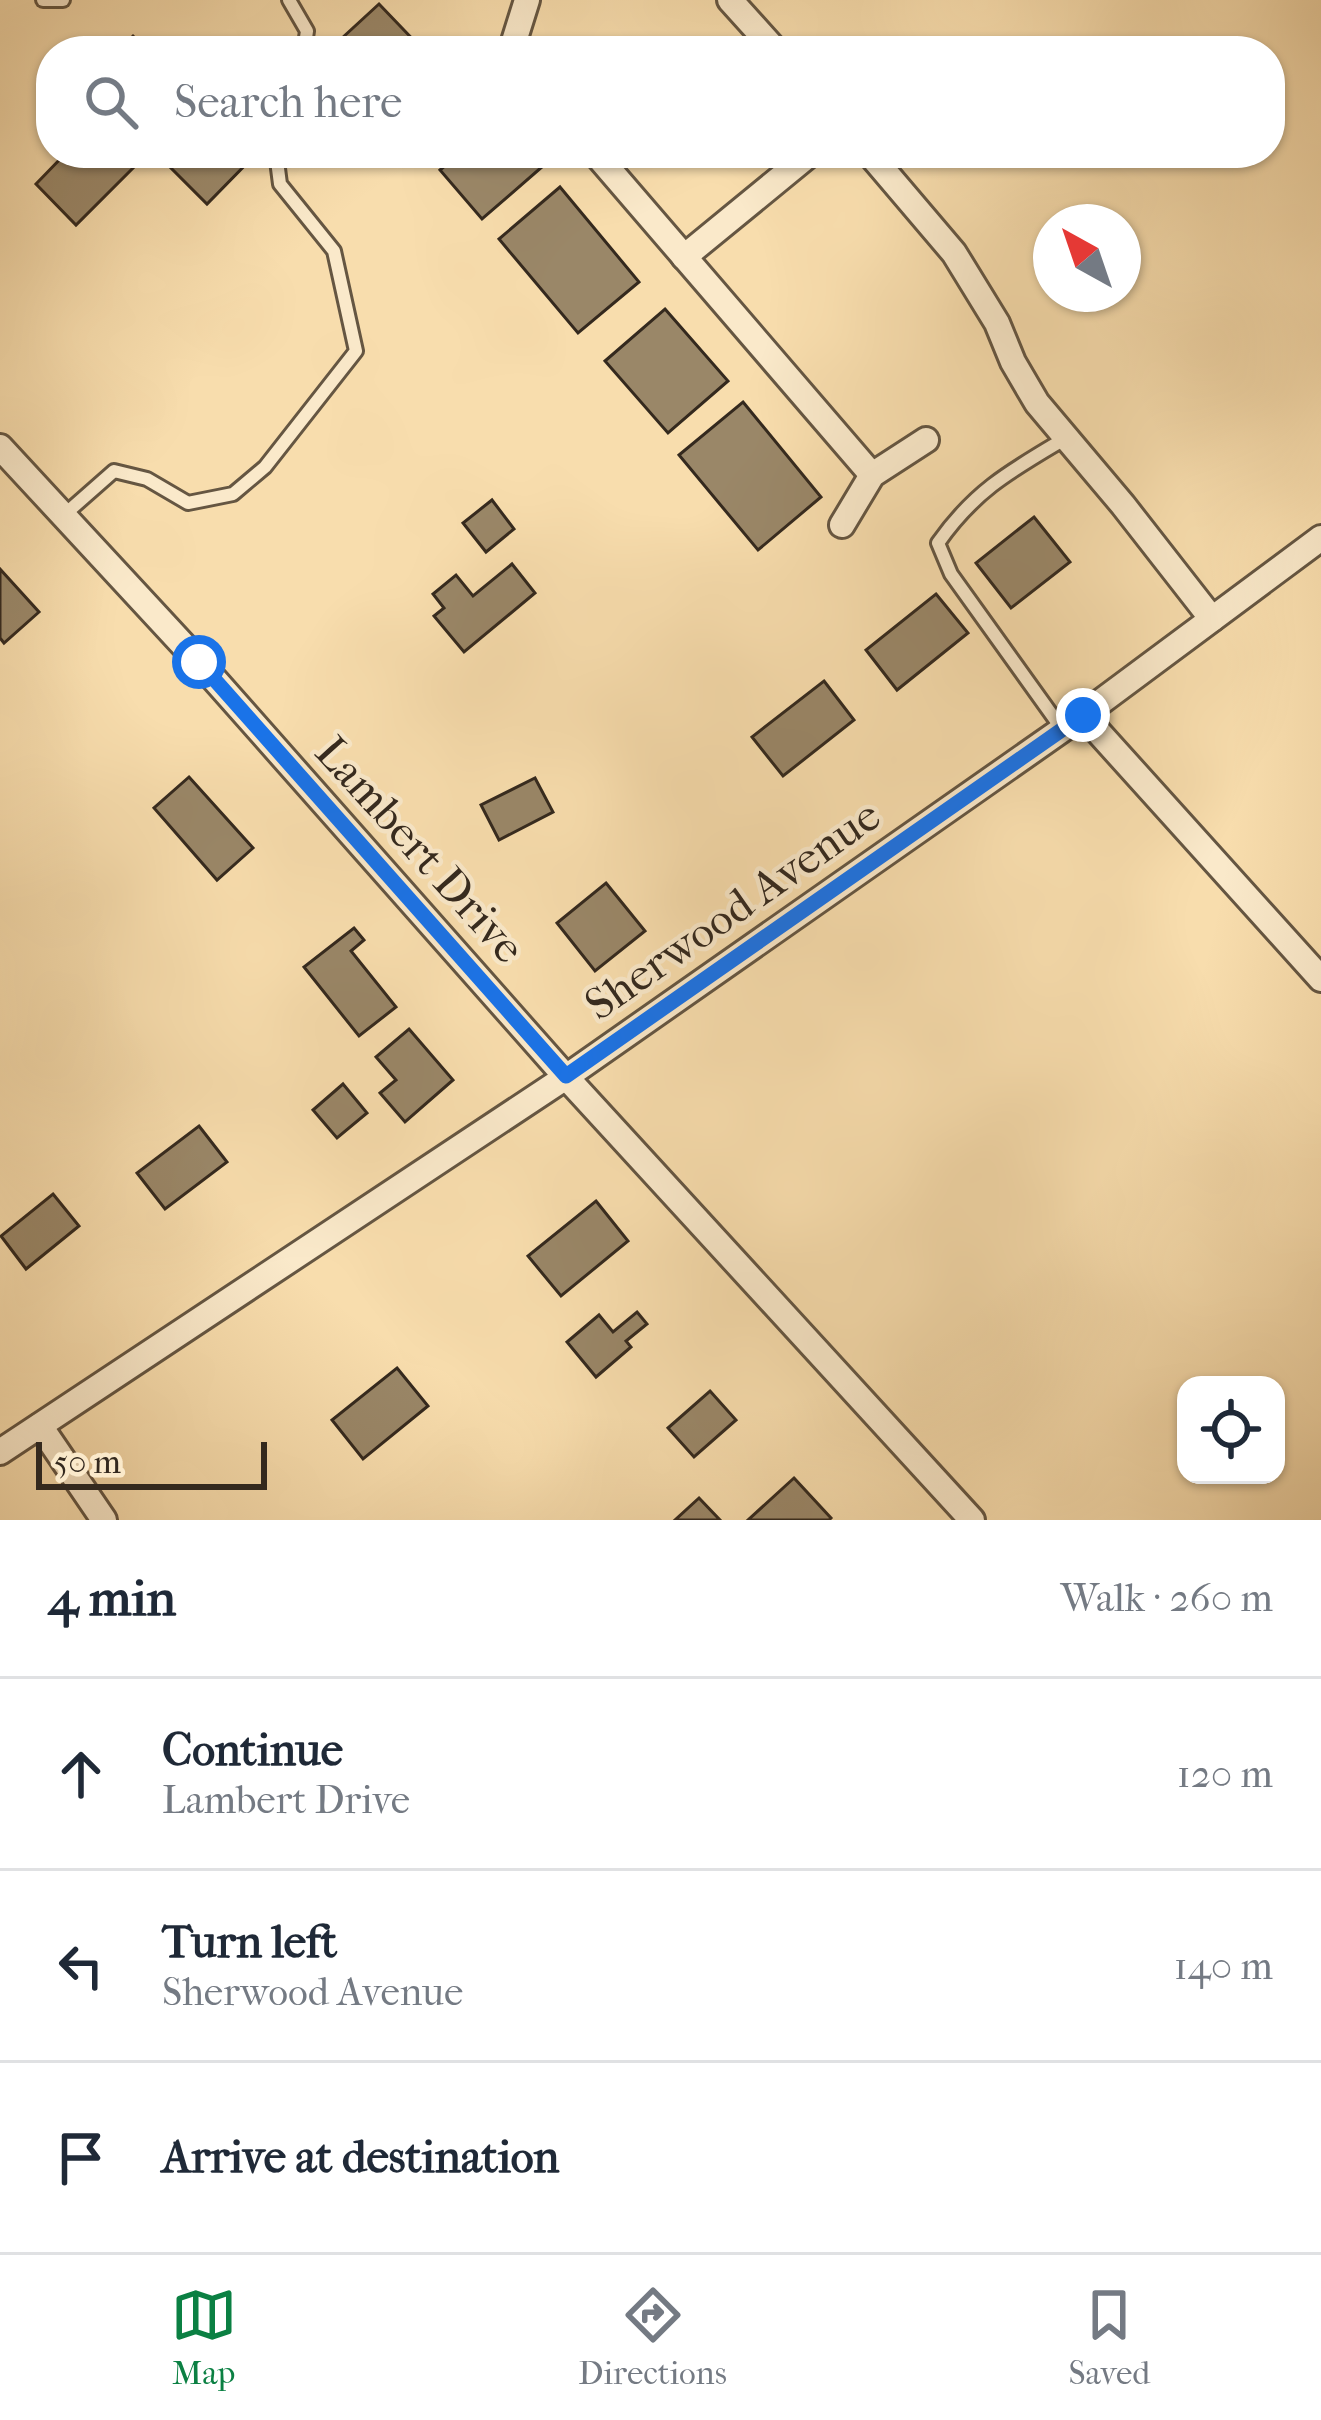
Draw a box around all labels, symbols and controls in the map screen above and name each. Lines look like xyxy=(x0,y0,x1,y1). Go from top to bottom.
search box xyxy=(36,36,1285,168)
icon: search xyxy=(78,69,144,135)
text: Search here xyxy=(174,76,402,129)
north arrow xyxy=(1033,204,1141,312)
route start xyxy=(172,635,226,689)
route end xyxy=(1056,688,1110,742)
street label: Lambert Drive xyxy=(304,726,535,974)
street label: Sherwood Avenue xyxy=(575,789,890,1032)
map controls xyxy=(1177,1376,1285,1484)
button: locate xyxy=(1177,1376,1285,1484)
scale bar xyxy=(36,1436,267,1489)
text: 50 m xyxy=(54,1443,121,1482)
text: 4 min xyxy=(48,1568,176,1628)
text: Walk · 260 m xyxy=(1060,1575,1273,1621)
text: Continue xyxy=(162,1724,343,1777)
icon: ahead xyxy=(48,1741,114,1807)
text: 120 m xyxy=(1177,1751,1273,1797)
text: Lambert Drive xyxy=(162,1777,410,1823)
text: Turn left xyxy=(162,1916,337,1969)
icon: left xyxy=(48,1933,114,1999)
text: 140 m xyxy=(1174,1943,1273,1989)
text: Sherwood Avenue xyxy=(162,1969,463,2015)
icon: arrive xyxy=(48,2125,114,2191)
text: Arrive at destination xyxy=(162,2131,559,2184)
tab: Map xyxy=(171,2282,237,2393)
tab: Directions xyxy=(578,2282,727,2393)
tab: Saved xyxy=(1068,2282,1150,2393)

